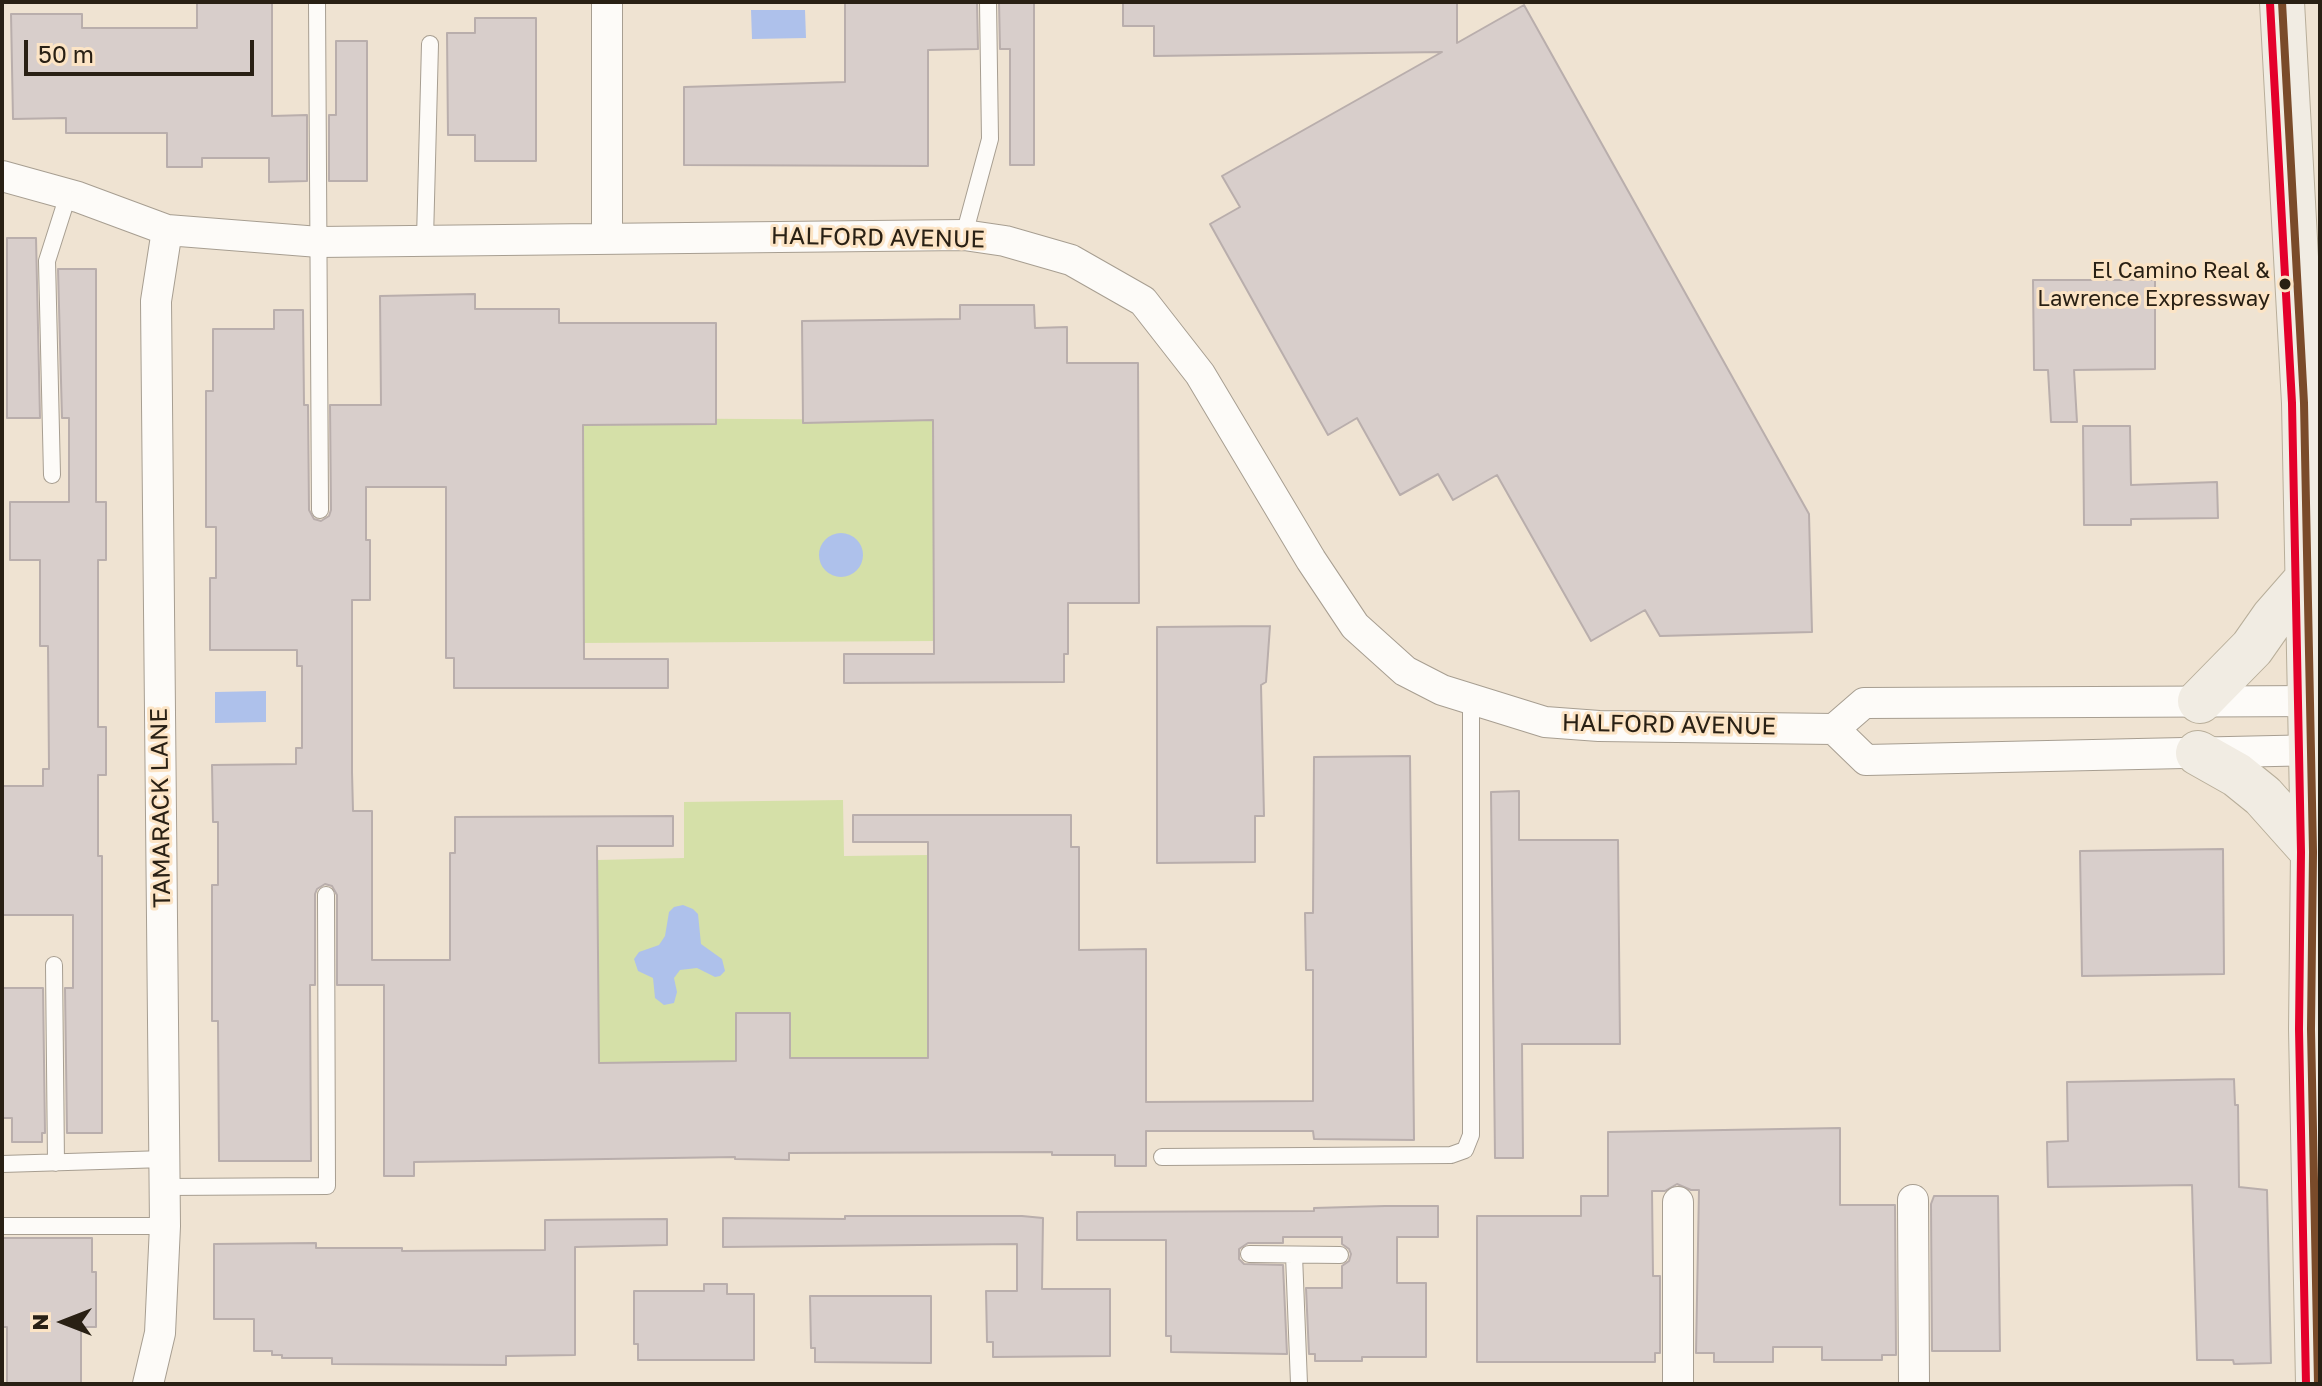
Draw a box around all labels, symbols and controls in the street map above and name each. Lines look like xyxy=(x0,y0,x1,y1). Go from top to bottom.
scale bar xyxy=(28,24,258,74)
text: 50 m xyxy=(38,39,94,68)
street label: HALFORD AVENUE xyxy=(771,222,985,254)
place label: El Camino Real & Lawrence Expressway xyxy=(2037,258,2270,310)
marker: El Camino Real & Lawrence Expressway xyxy=(2277,276,2293,292)
street label: TAMARACK LANE xyxy=(145,708,177,908)
street label: HALFORD AVENUE xyxy=(1562,709,1776,741)
north arrow xyxy=(24,1282,104,1362)
text: N xyxy=(26,1314,53,1330)

